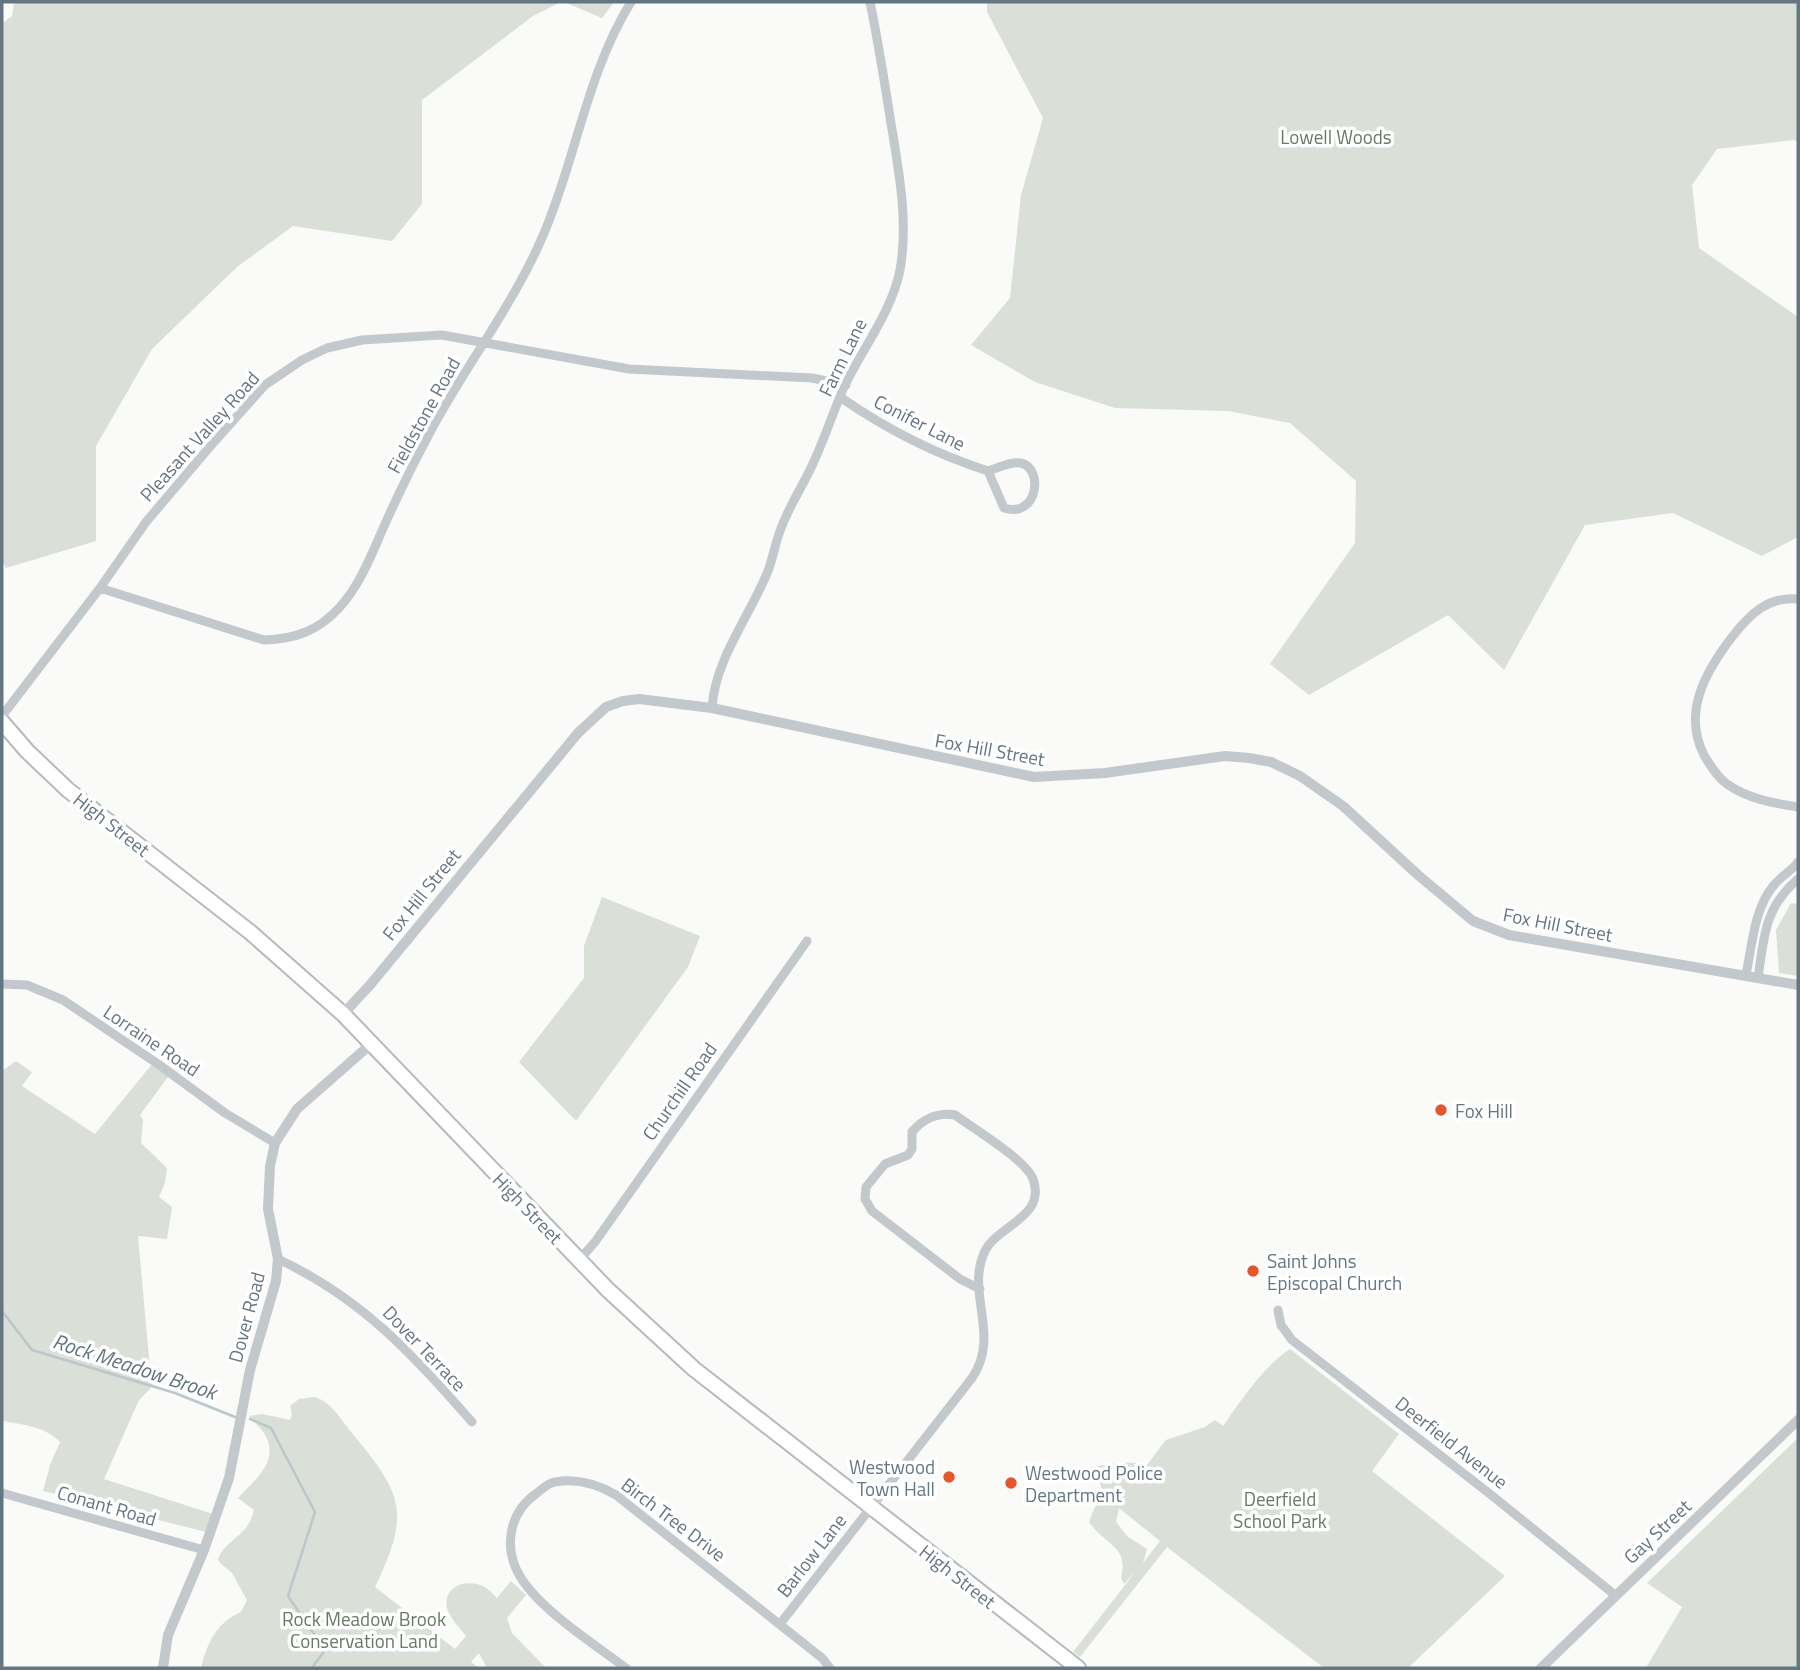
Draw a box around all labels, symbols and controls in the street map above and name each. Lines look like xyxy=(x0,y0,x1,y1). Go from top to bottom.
park label: Lowell Woods xyxy=(1280,122,1392,151)
street label: Farm Lane xyxy=(811,313,873,401)
street label: Fieldstone Road xyxy=(379,352,467,478)
street label: Pleasant Valley Road xyxy=(132,364,266,508)
street label: Conifer Lane xyxy=(869,387,971,457)
street label: Fox Hill Street xyxy=(933,725,1048,773)
street label: High Street xyxy=(68,785,157,863)
street label: Fox Hill Street xyxy=(375,841,467,946)
street label: Fox Hill Street xyxy=(1501,899,1616,949)
street label: Lorraine Road xyxy=(98,997,206,1083)
street label: Churchill Road xyxy=(634,1036,724,1146)
place label: Fox Hill xyxy=(1455,1096,1513,1125)
marker: Fox Hill xyxy=(1433,1102,1449,1118)
street label: High Street xyxy=(486,1166,570,1251)
place label: Saint Johns Episcopal Church xyxy=(1267,1246,1402,1297)
marker: Saint Johns Episcopal Church xyxy=(1245,1263,1261,1279)
street label: Dover Road xyxy=(220,1269,272,1365)
street label: Dover Terrace xyxy=(376,1298,474,1398)
water label: Rock Meadow Brook xyxy=(49,1324,223,1408)
street label: Deerfield Avenue xyxy=(1389,1389,1515,1495)
place label: Westwood Town Hall xyxy=(849,1452,935,1503)
place label: Westwood Police Department xyxy=(1025,1458,1163,1509)
marker: Westwood Town Hall xyxy=(941,1469,957,1485)
street label: Birch Tree Drive xyxy=(616,1470,732,1568)
marker: Westwood Police Department xyxy=(1003,1475,1019,1491)
street label: Conant Road xyxy=(54,1477,160,1533)
park label: Deerfield School Park xyxy=(1233,1484,1327,1535)
street label: Gay Street xyxy=(1617,1492,1698,1570)
street label: Barlow Lane xyxy=(769,1507,853,1603)
street label: High Street xyxy=(914,1537,1003,1615)
park label: Rock Meadow Brook Conservation Land xyxy=(282,1604,446,1655)

